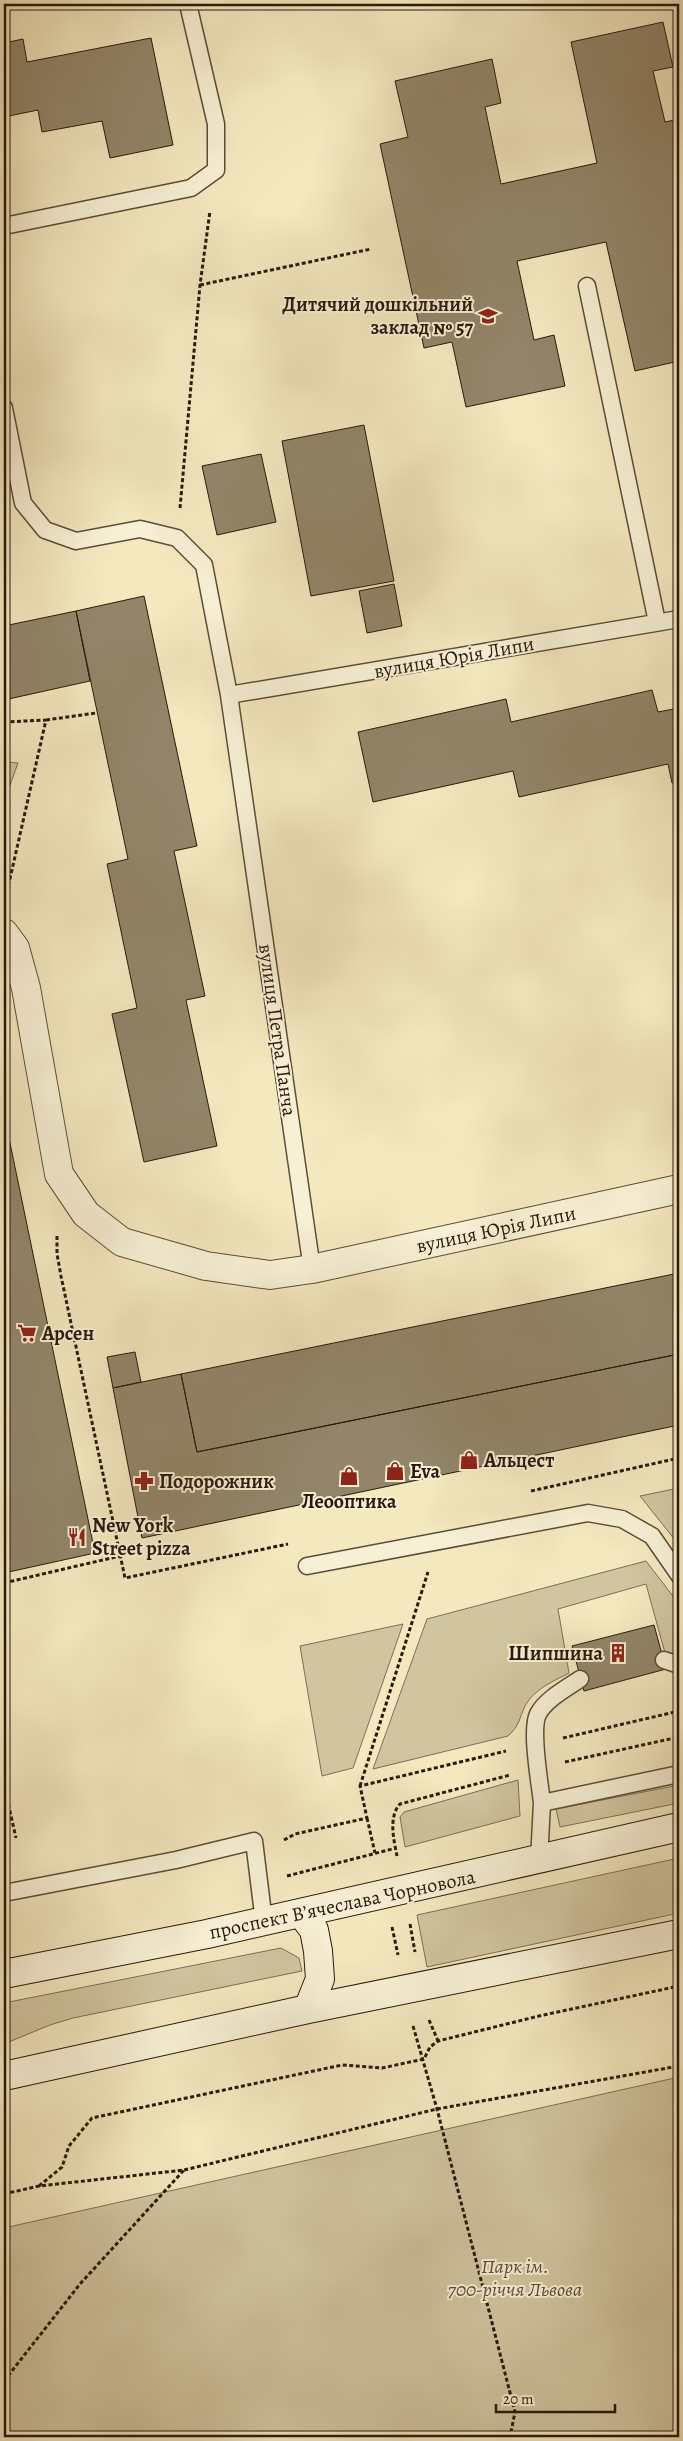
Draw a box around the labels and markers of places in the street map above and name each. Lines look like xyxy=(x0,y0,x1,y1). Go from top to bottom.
place label: Дитячий дошкільний заклад № 57 xyxy=(282,291,473,341)
school or university icon: Дитячий дошкільний заклад № 57 xyxy=(477,305,499,327)
place label: Арсен xyxy=(41,1320,94,1347)
supermarket icon: Арсен xyxy=(16,1322,38,1344)
place label: Альцест xyxy=(483,1447,554,1474)
shop icon: Альцест xyxy=(458,1449,480,1471)
place label: Eva xyxy=(410,1458,441,1485)
shop icon: Eva xyxy=(384,1460,406,1482)
shop icon: Леооптика xyxy=(338,1465,360,1487)
place label: Подорожник xyxy=(159,1468,274,1495)
pharmacy icon: Подорожник xyxy=(133,1470,155,1492)
place label: Леооптика xyxy=(302,1488,397,1515)
place label: New York Street pizza xyxy=(92,1512,191,1562)
restaurant icon: New York Street pizza xyxy=(66,1526,88,1548)
place label: Шипшина xyxy=(508,1640,603,1667)
building icon: Шипшина xyxy=(607,1642,629,1664)

